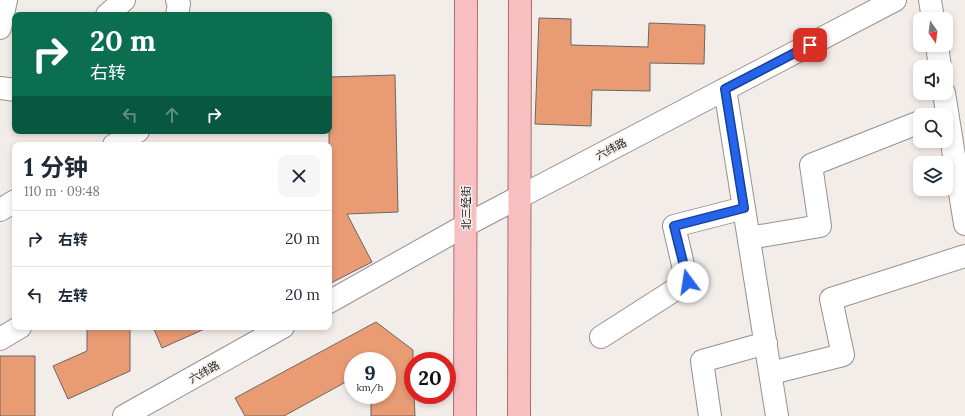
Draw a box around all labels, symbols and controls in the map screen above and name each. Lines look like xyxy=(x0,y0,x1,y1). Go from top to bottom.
north arrow xyxy=(913,12,953,52)
map controls xyxy=(913,12,953,196)
text: 20 m xyxy=(90,23,156,59)
icon: right xyxy=(24,28,76,80)
pin xyxy=(793,28,827,62)
icon: arrive xyxy=(799,34,821,56)
button: sound xyxy=(913,60,953,100)
text: 右转 xyxy=(90,61,126,84)
icon: left xyxy=(119,104,141,126)
icon: ahead xyxy=(161,104,183,126)
icon: right xyxy=(203,104,225,126)
button: search xyxy=(913,108,953,148)
street label: 六纬路 xyxy=(593,135,629,163)
text: 1 分钟 xyxy=(24,152,88,183)
button: close xyxy=(278,155,320,197)
button: layers xyxy=(913,156,953,196)
text: 110 m · 09:48 xyxy=(24,183,100,200)
street label: 北三经街 xyxy=(459,186,473,230)
icon: right xyxy=(24,228,46,250)
text: 20 m xyxy=(285,229,320,248)
text: 右转 xyxy=(58,230,88,249)
position arrow xyxy=(667,261,709,303)
icon: left xyxy=(24,284,46,306)
text: 20 m xyxy=(285,285,320,304)
text: 左转 xyxy=(58,286,88,305)
speed limit sign: 20 xyxy=(404,352,456,404)
street label: 六纬路 xyxy=(186,358,222,386)
text: 9 xyxy=(364,360,376,385)
text: km/h xyxy=(356,381,384,394)

